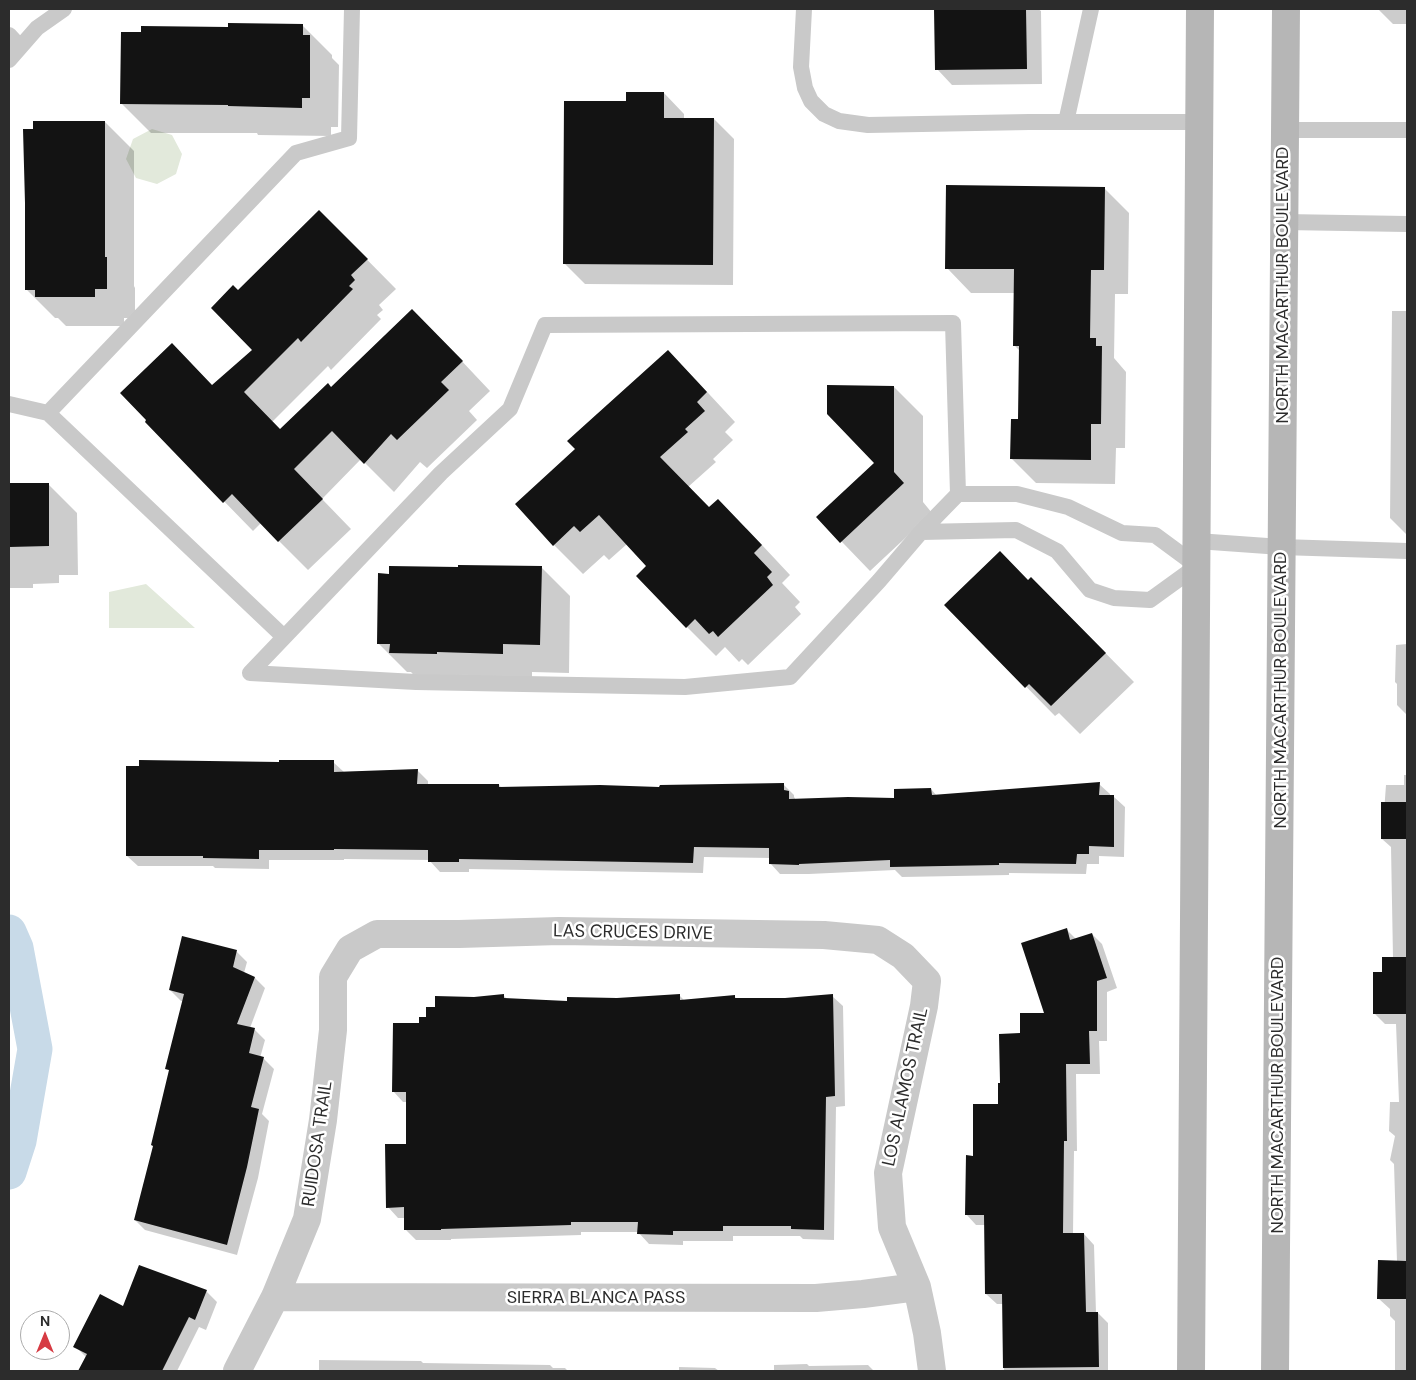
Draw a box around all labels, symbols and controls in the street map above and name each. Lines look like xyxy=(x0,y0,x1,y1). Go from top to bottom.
street label: NORTH MACARTHUR BOULEVARD xyxy=(1272,146,1294,424)
street label: NORTH MACARTHUR BOULEVARD xyxy=(1270,551,1292,829)
street label: LAS CRUCES DRIVE xyxy=(553,921,713,945)
street label: NORTH MACARTHUR BOULEVARD xyxy=(1267,956,1289,1234)
street label: LOS ALAMOS TRAIL xyxy=(879,1006,933,1168)
street label: RUIDOSA TRAIL xyxy=(298,1080,338,1208)
street label: SIERRA BLANCA PASS xyxy=(507,1287,685,1309)
north arrow xyxy=(20,1310,70,1360)
text: N xyxy=(40,1312,50,1330)

